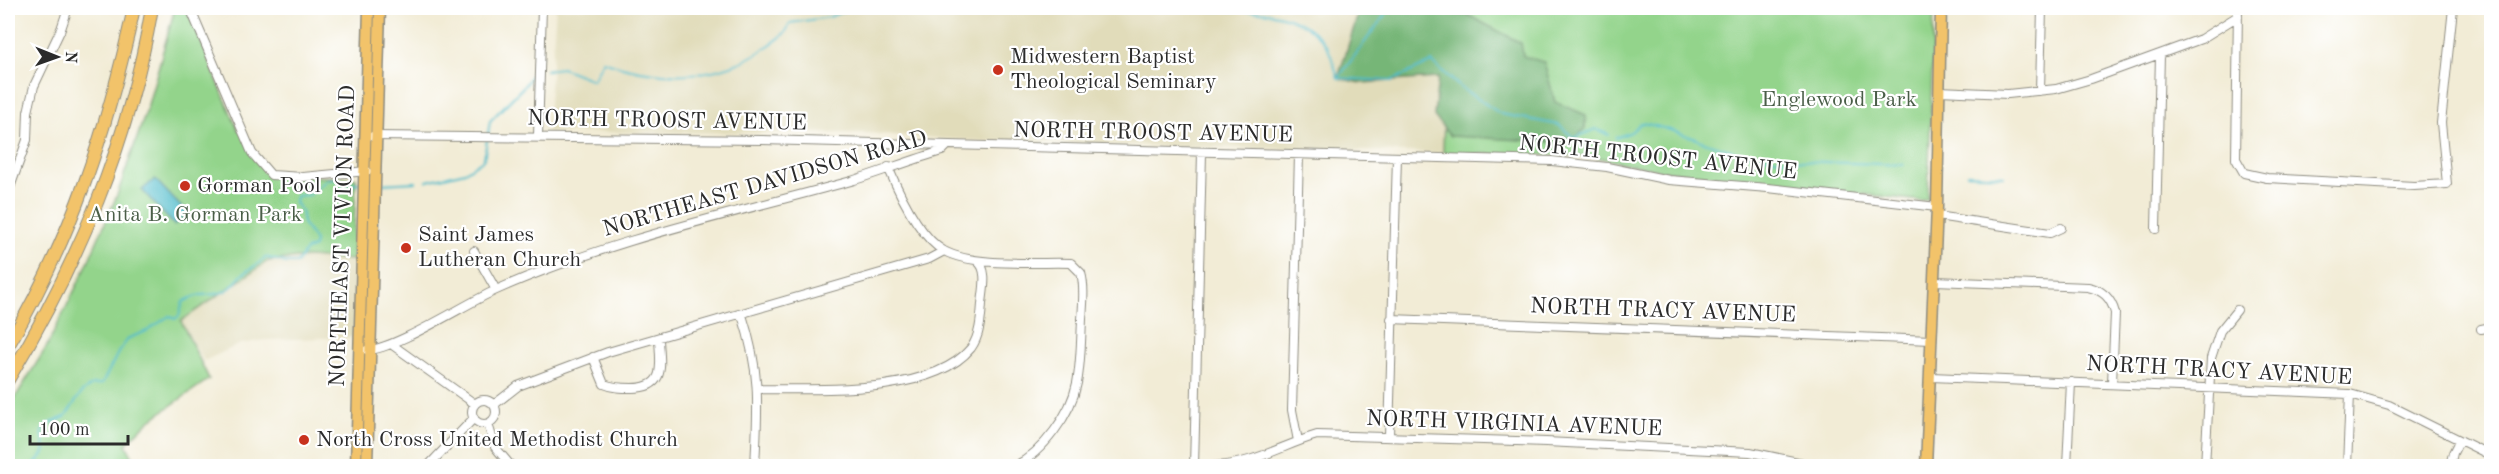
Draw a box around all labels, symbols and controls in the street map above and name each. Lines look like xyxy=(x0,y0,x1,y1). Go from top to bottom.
north arrow xyxy=(27,27,87,87)
place label: Midwestern Baptist Theological Seminary xyxy=(1010,46,1217,93)
text: N xyxy=(62,51,78,64)
marker: Midwestern Baptist Theological Seminary xyxy=(991,63,1005,77)
street label: NORTHEAST VIVION ROAD xyxy=(327,85,359,387)
park label: Englewood Park xyxy=(1761,89,1917,111)
street label: NORTH TROOST AVENUE xyxy=(527,108,807,134)
street label: NORTH TROOST AVENUE xyxy=(1013,120,1293,146)
street label: NORTHEAST DAVIDSON ROAD xyxy=(600,127,930,241)
street label: NORTH TROOST AVENUE xyxy=(1518,132,1798,184)
place label: Gorman Pool xyxy=(197,175,321,197)
marker: Gorman Pool xyxy=(178,179,192,193)
park label: Anita B. Gorman Park xyxy=(88,204,302,226)
place label: Saint James Lutheran Church xyxy=(418,224,581,271)
marker: Saint James Lutheran Church xyxy=(399,241,413,255)
street label: NORTH TRACY AVENUE xyxy=(1530,295,1796,327)
street label: NORTH TRACY AVENUE xyxy=(2086,353,2352,389)
scale bar xyxy=(30,408,128,446)
street label: NORTH VIRGINIA AVENUE xyxy=(1365,408,1663,440)
text: 100 m xyxy=(39,421,90,439)
place label: North Cross United Methodist Church xyxy=(316,429,678,451)
marker: North Cross United Methodist Church xyxy=(297,433,311,447)

